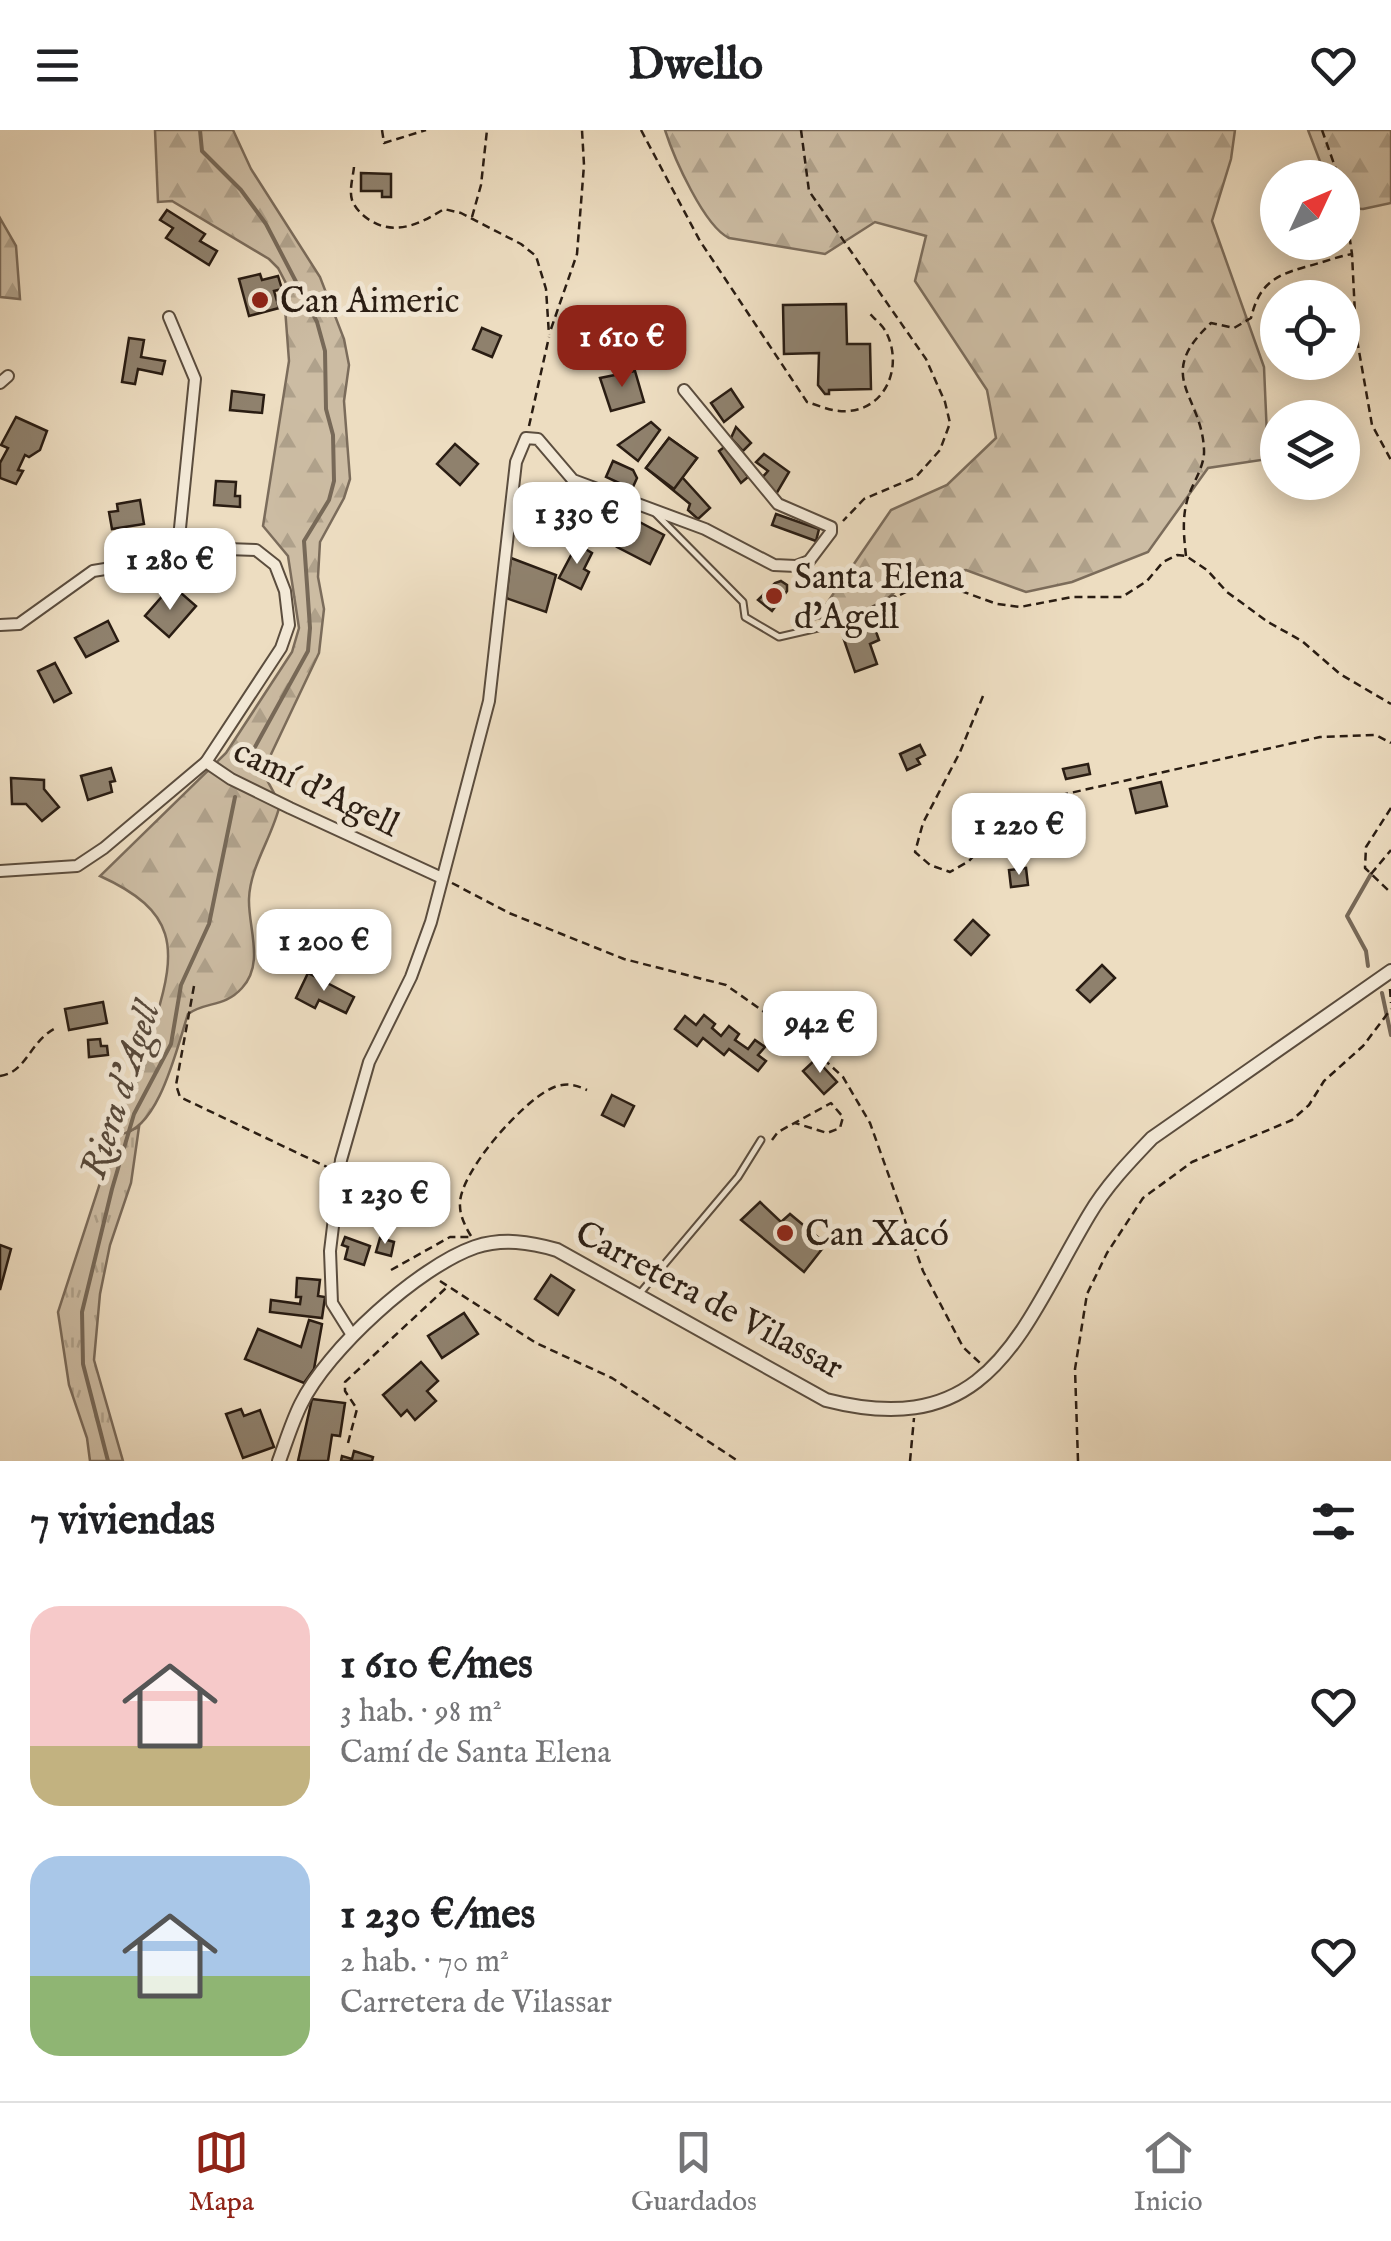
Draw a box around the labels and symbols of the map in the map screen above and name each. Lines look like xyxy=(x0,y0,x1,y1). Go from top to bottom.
north arrow xyxy=(1260,160,1360,260)
place label: Can Aimeric xyxy=(280,280,460,325)
marker: Can Aimeric xyxy=(249,289,271,311)
pin: 1 610 € xyxy=(530,305,714,390)
pin: 1 330 € xyxy=(485,482,669,567)
pin: 1 280 € xyxy=(78,528,262,613)
place label: Santa Elena d'Agell xyxy=(794,556,965,641)
marker: Santa Elena d'Agell xyxy=(763,585,785,607)
street label: camí d'Agell xyxy=(226,730,407,849)
pin: 1 220 € xyxy=(927,793,1111,878)
pin: 1 200 € xyxy=(232,909,416,994)
pin: 942 € xyxy=(750,991,890,1076)
water label: Riera d'Agell xyxy=(71,994,174,1185)
pin: 1 230 € xyxy=(293,1162,477,1247)
street label: Carretera de Vilassar xyxy=(567,1211,851,1391)
place label: Can Xacó xyxy=(805,1213,949,1258)
marker: Can Xacó xyxy=(774,1222,796,1244)

